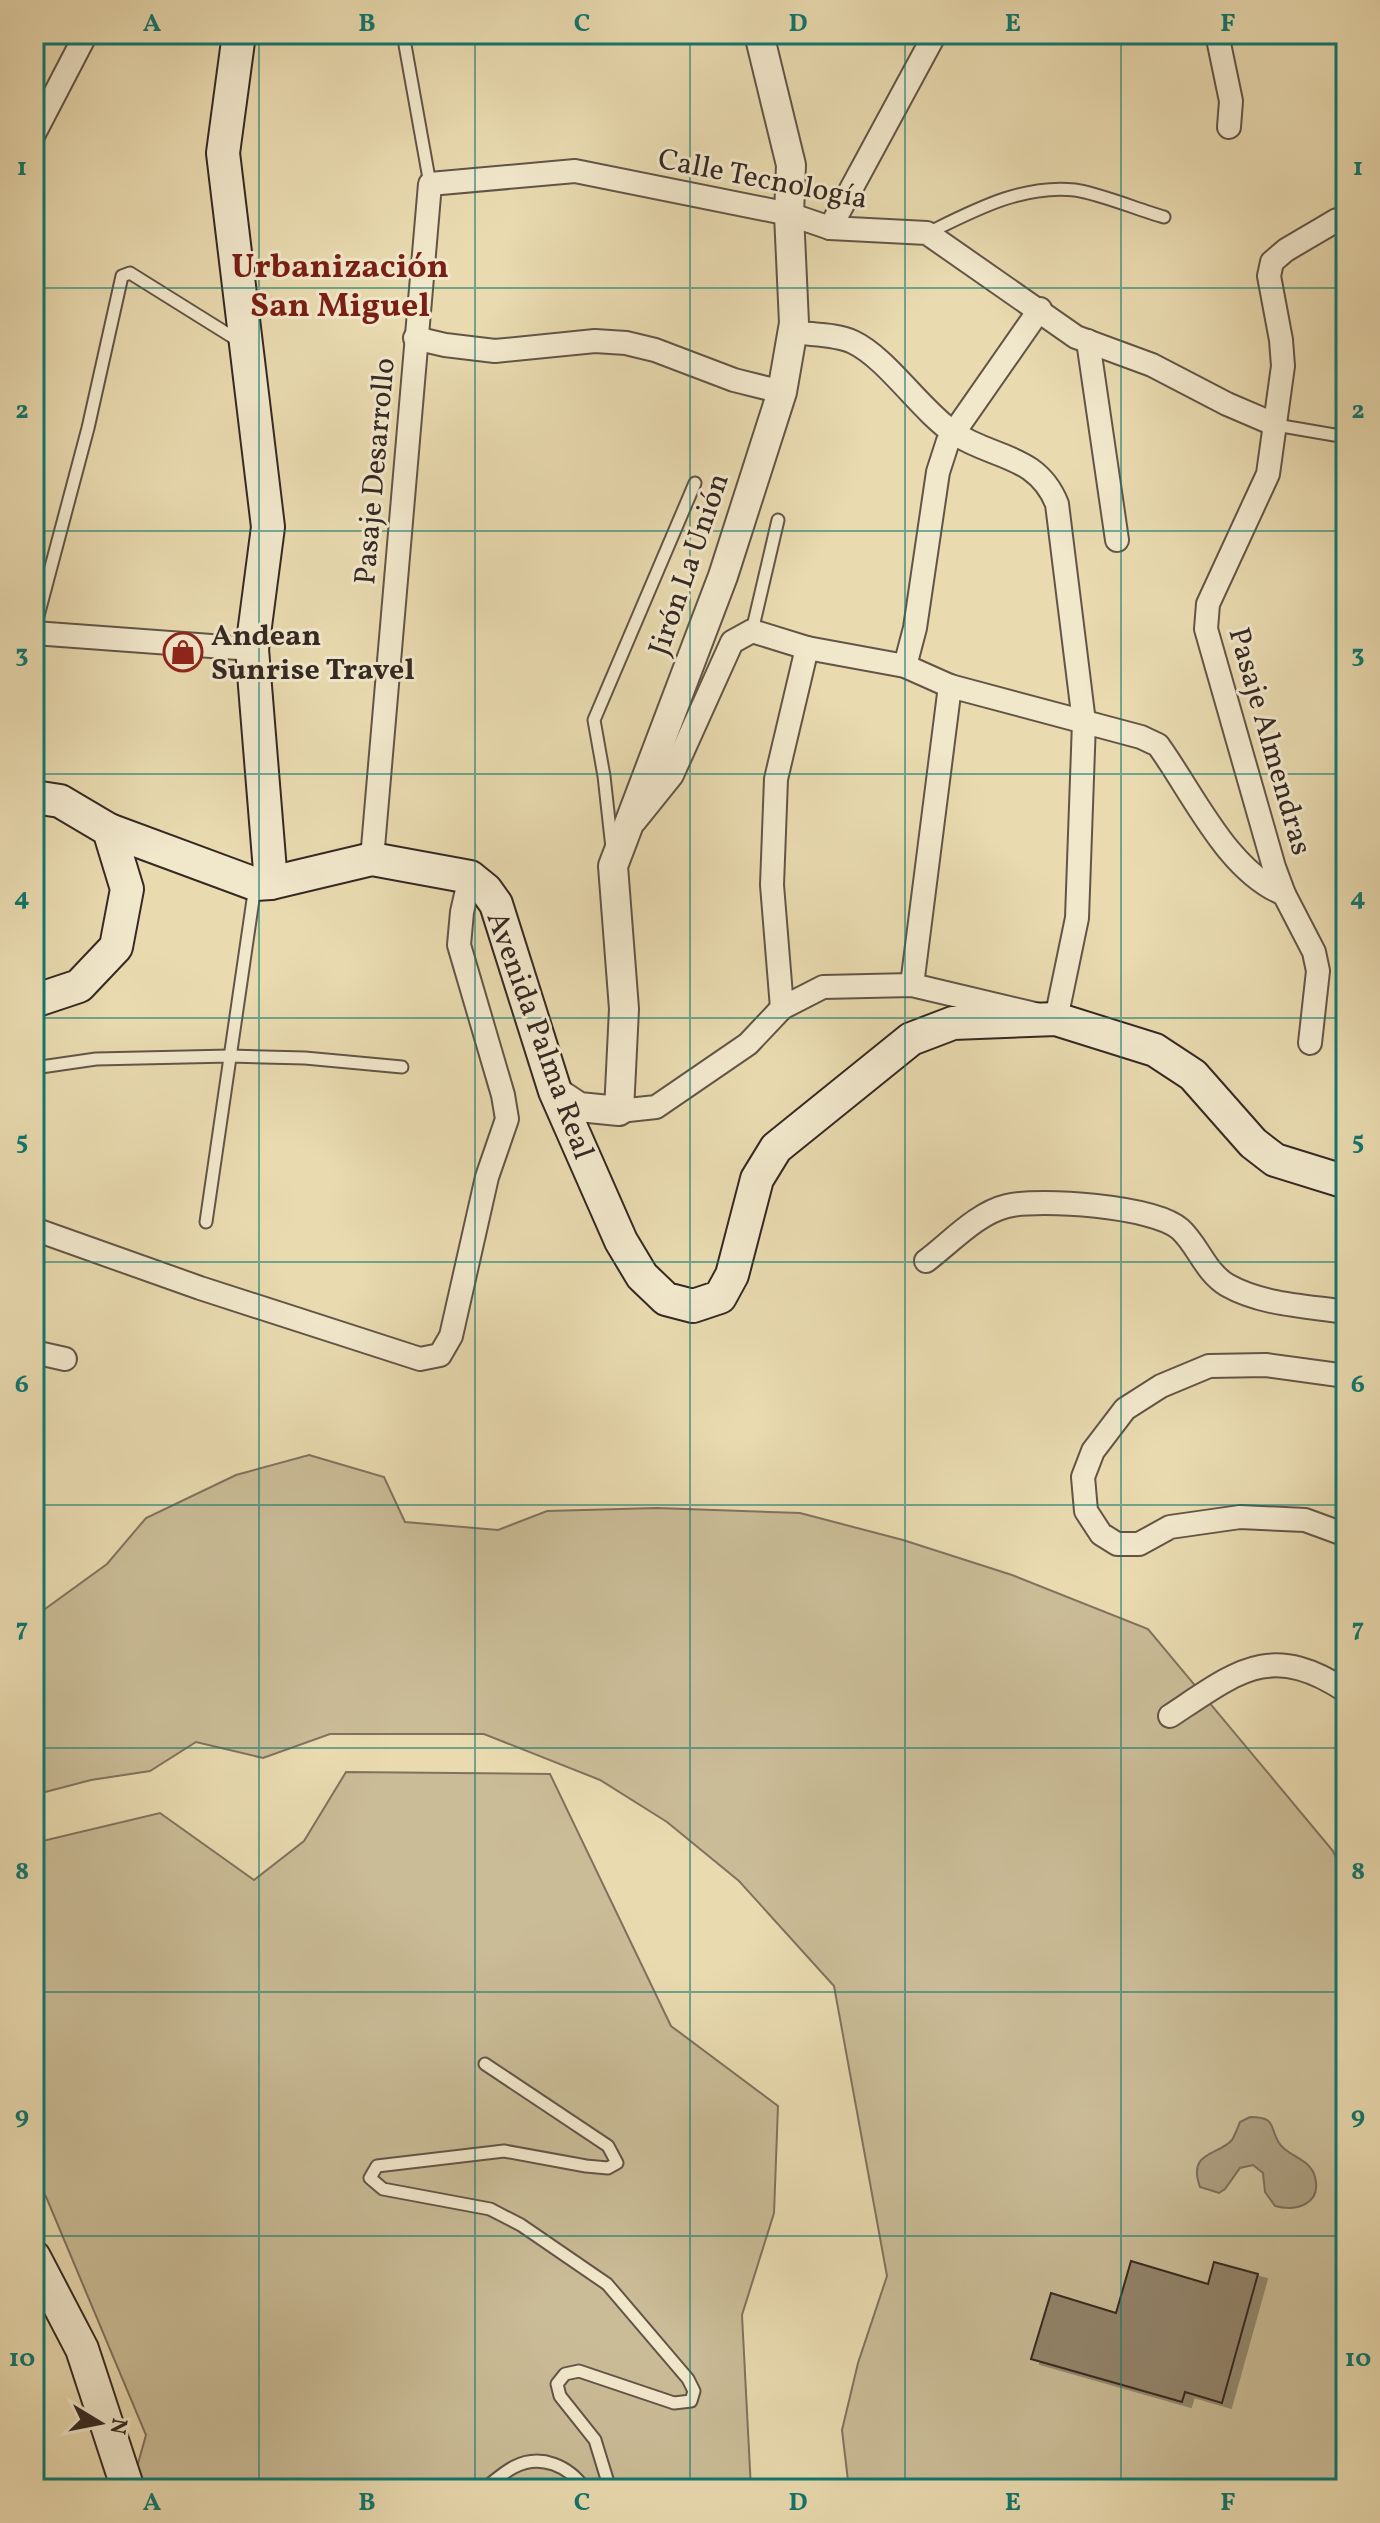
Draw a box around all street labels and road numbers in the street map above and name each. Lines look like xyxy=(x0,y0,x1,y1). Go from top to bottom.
street label: Calle Tecnología xyxy=(654,139,871,221)
street label: Pasaje Desarrollo xyxy=(345,356,407,586)
street label: Jirón La Unión xyxy=(639,468,741,661)
street label: Pasaje Almendras xyxy=(1217,623,1322,860)
street label: Avenida Palma Real xyxy=(475,906,603,1165)

